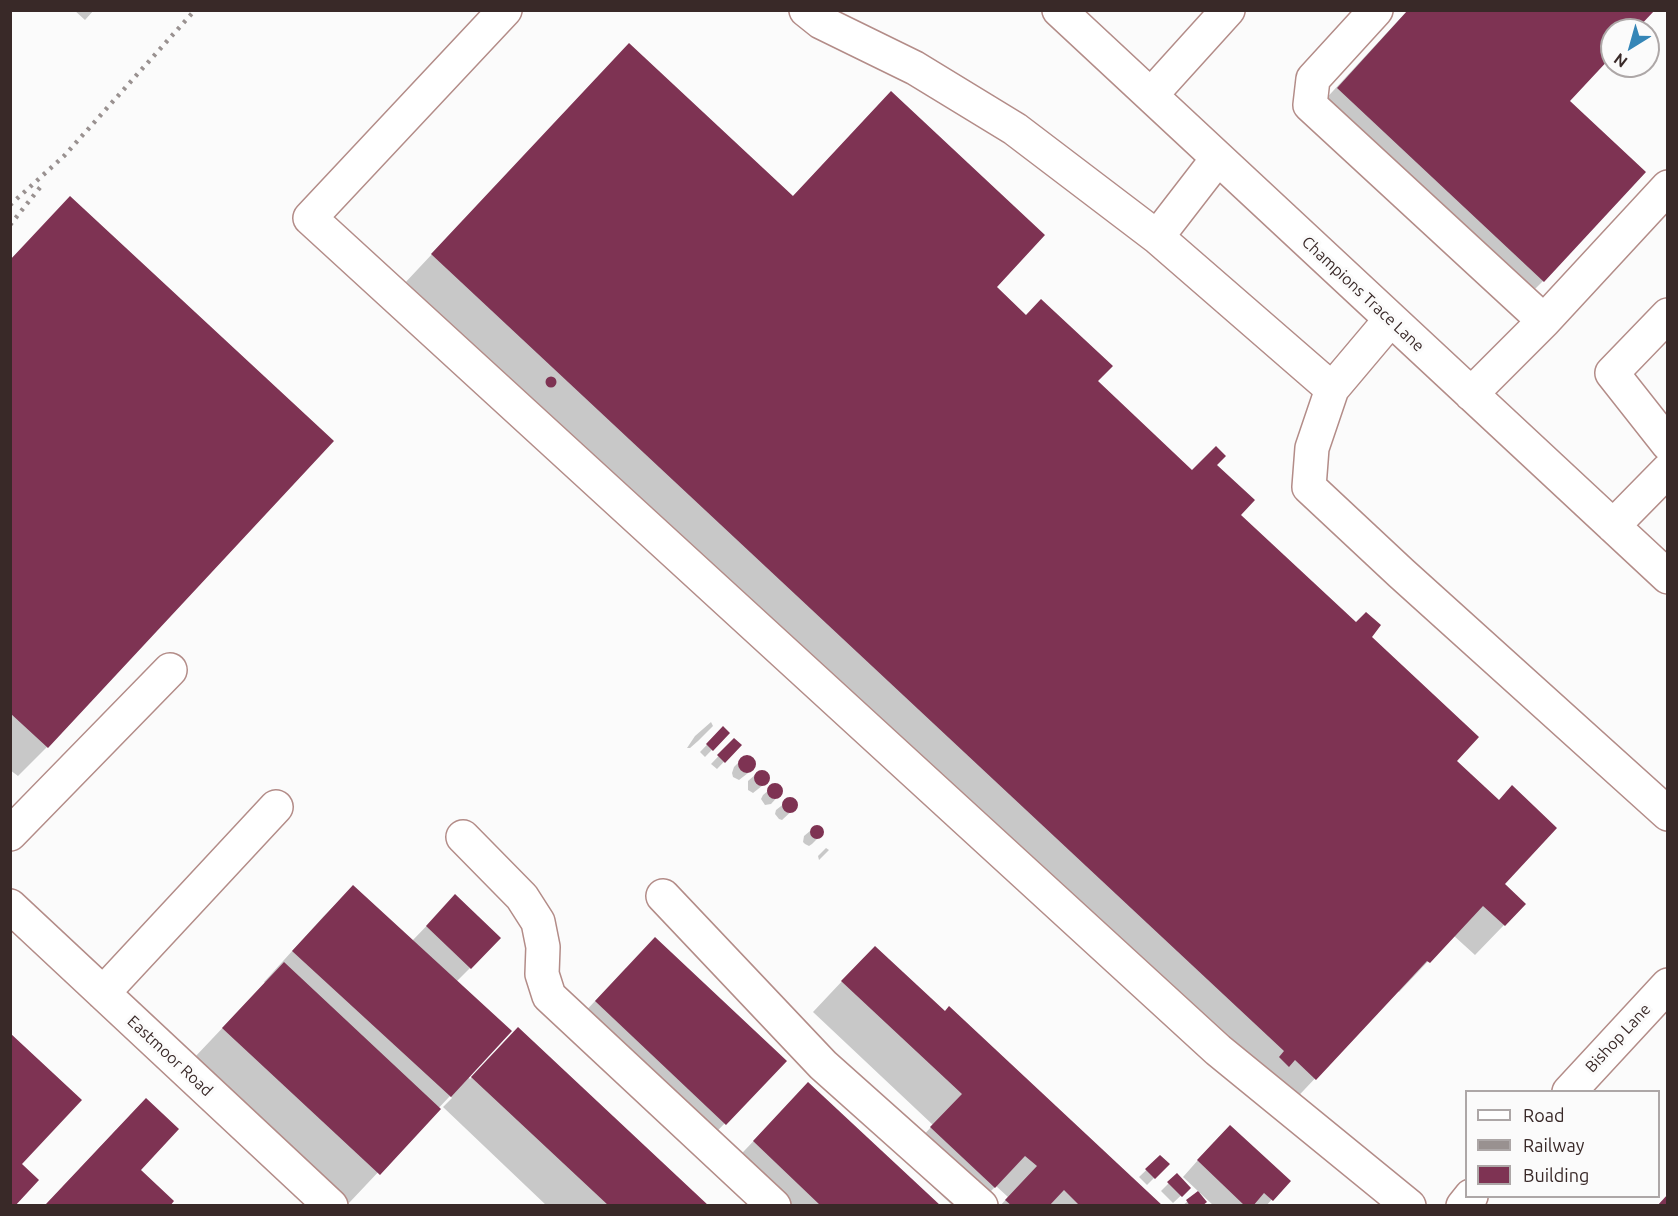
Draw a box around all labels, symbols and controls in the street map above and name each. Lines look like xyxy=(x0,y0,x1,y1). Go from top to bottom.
north arrow xyxy=(1600,18,1660,78)
text: N xyxy=(1610,50,1631,72)
street label: Champions Trace Lane xyxy=(1298,232,1428,356)
street label: Bishop Lane xyxy=(1581,1000,1655,1076)
street label: Eastmoor Road xyxy=(123,1012,217,1100)
legend xyxy=(1465,1090,1660,1198)
text: Road xyxy=(1523,1105,1565,1125)
text: Railway xyxy=(1523,1135,1584,1155)
text: Building xyxy=(1523,1165,1589,1185)

